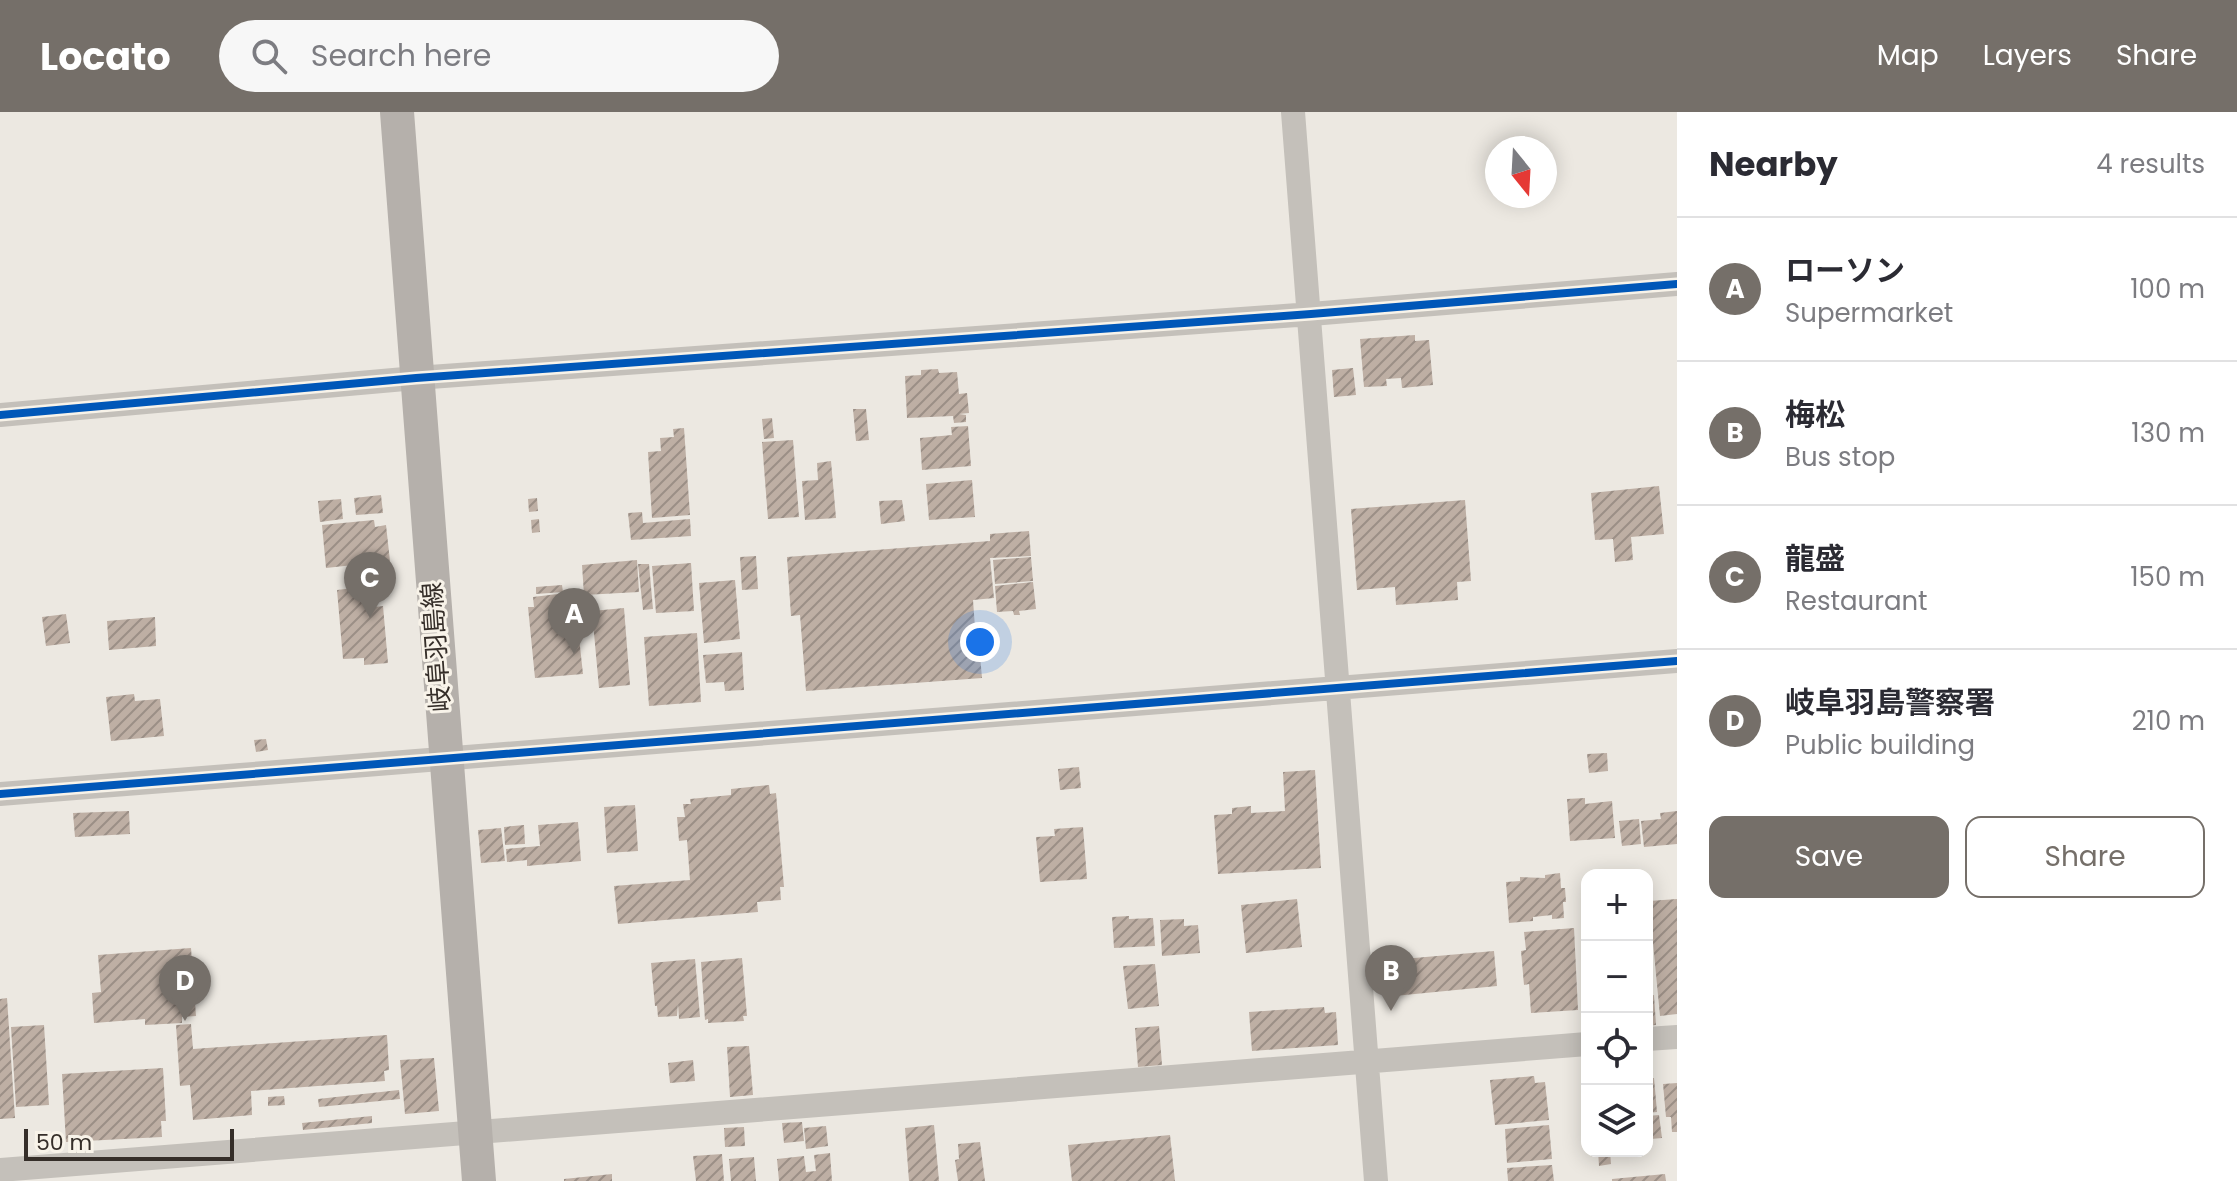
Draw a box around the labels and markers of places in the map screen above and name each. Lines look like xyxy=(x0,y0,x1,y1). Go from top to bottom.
pin: C xyxy=(344,552,396,618)
pin: A xyxy=(548,588,600,654)
pin: B xyxy=(1365,945,1417,1011)
pin: D xyxy=(159,955,211,1021)

